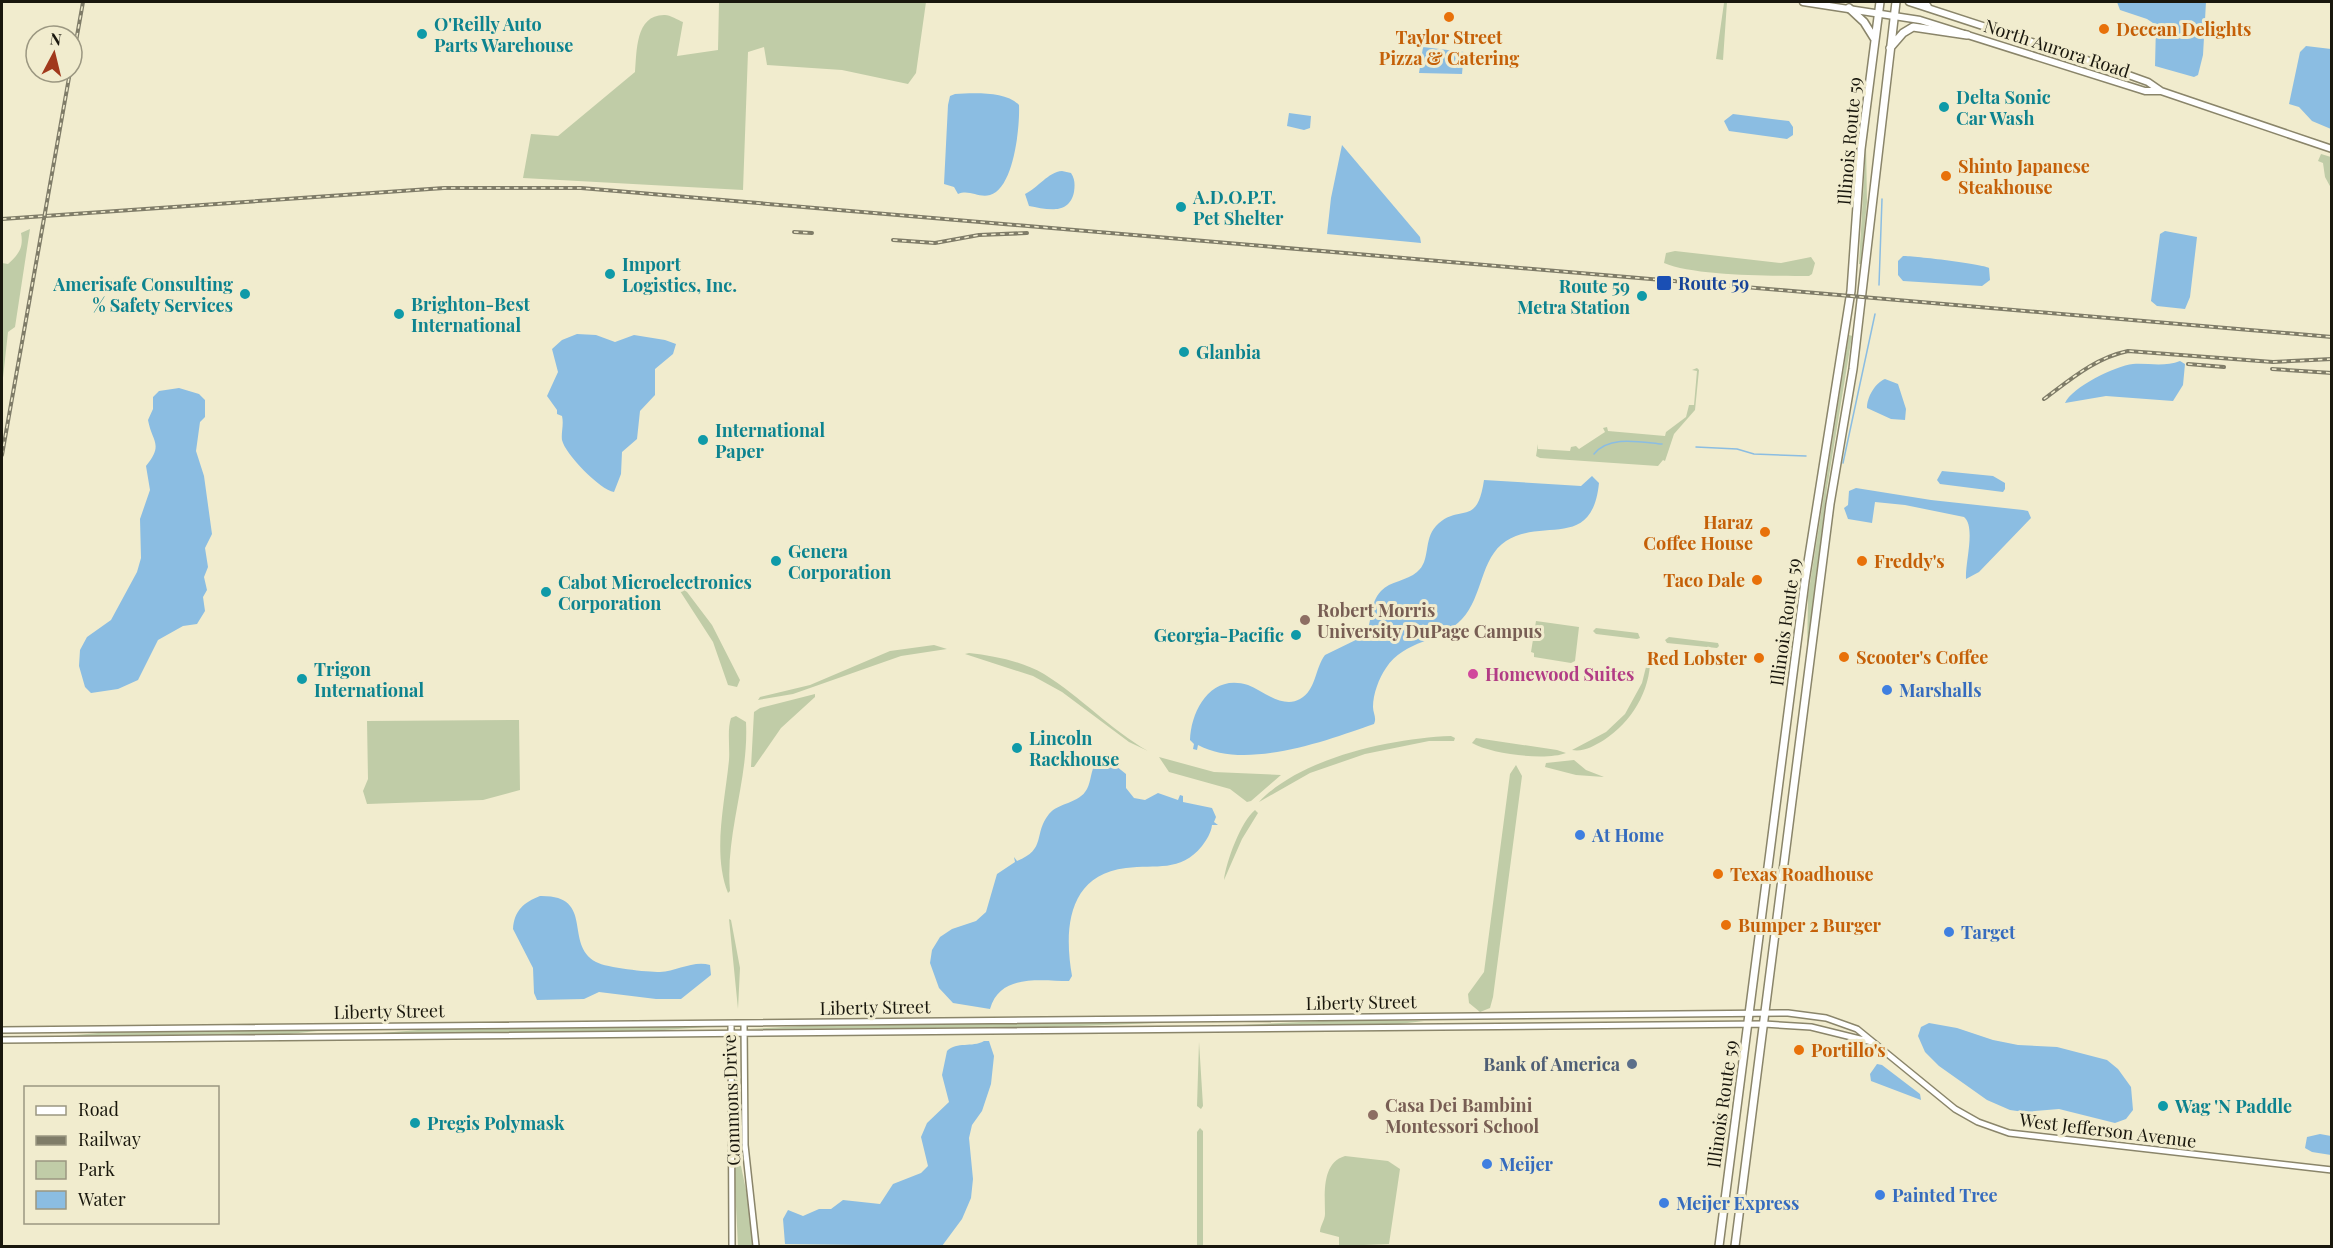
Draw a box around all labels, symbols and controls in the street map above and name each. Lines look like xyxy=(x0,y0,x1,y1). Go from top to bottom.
marker: Taylor Street Pizza & Catering xyxy=(1442,10,1456,24)
place label: O'Reilly Auto Parts Warehouse xyxy=(434,12,573,57)
street label: North Aurora Road xyxy=(1981,13,2134,83)
place label: Deccan Delights xyxy=(2116,17,2251,41)
marker: Deccan Delights xyxy=(2097,22,2111,36)
north arrow xyxy=(24,24,84,84)
place label: Taylor Street Pizza & Catering xyxy=(1379,25,1519,70)
text: N xyxy=(49,27,63,50)
marker: O'Reilly Auto Parts Warehouse xyxy=(415,27,429,41)
street label: Illinois Route 59 xyxy=(1831,76,1867,206)
place label: Delta Sonic Car Wash xyxy=(1956,85,2051,130)
marker: Delta Sonic Car Wash xyxy=(1937,100,1951,114)
place label: Shinto Japanese Steakhouse xyxy=(1958,154,2090,199)
marker: Shinto Japanese Steakhouse xyxy=(1939,169,1953,183)
place label: A.D.O.P.T. Pet Shelter xyxy=(1192,185,1284,230)
marker: A.D.O.P.T. Pet Shelter xyxy=(1174,200,1188,214)
place label: Import Logistics, Inc. xyxy=(622,252,737,297)
marker: Import Logistics, Inc. xyxy=(603,267,617,281)
place label: Route 59 xyxy=(1678,271,1749,295)
place label: Amerisafe Consulting % Safety Services xyxy=(52,272,233,317)
place label: Route 59 Metra Station xyxy=(1517,274,1630,319)
marker: Route 59 xyxy=(1655,274,1673,292)
marker: Amerisafe Consulting % Safety Services xyxy=(238,287,252,301)
marker: Route 59 Metra Station xyxy=(1635,289,1649,303)
place label: Brighton-Best International xyxy=(411,292,530,337)
marker: Brighton-Best International xyxy=(392,307,406,321)
place label: Glanbia xyxy=(1196,340,1261,364)
marker: Glanbia xyxy=(1177,345,1191,359)
place label: International Paper xyxy=(715,418,825,463)
marker: International Paper xyxy=(696,433,710,447)
place label: Haraz Coffee House xyxy=(1643,510,1753,555)
marker: Haraz Coffee House xyxy=(1758,525,1772,539)
place label: Genera Corporation xyxy=(788,539,891,584)
place label: Freddy's xyxy=(1874,549,1945,573)
marker: Genera Corporation xyxy=(769,554,783,568)
marker: Freddy's xyxy=(1855,554,1869,568)
street label: Illinois Route 59 xyxy=(1764,557,1806,687)
place label: Taco Dale xyxy=(1663,568,1745,592)
place label: Cabot Microelectronics Corporation xyxy=(558,570,752,615)
marker: Taco Dale xyxy=(1750,573,1764,587)
marker: Cabot Microelectronics Corporation xyxy=(539,585,553,599)
place label: Robert Morris University DuPage Campus xyxy=(1317,598,1542,643)
marker: Robert Morris University DuPage Campus xyxy=(1298,613,1312,627)
place label: Georgia-Pacific xyxy=(1154,623,1284,647)
marker: Georgia-Pacific xyxy=(1289,628,1303,642)
place label: Scooter's Coffee xyxy=(1856,645,1988,669)
place label: Red Lobster xyxy=(1647,646,1748,670)
marker: Scooter's Coffee xyxy=(1837,650,1851,664)
marker: Red Lobster xyxy=(1752,651,1766,665)
place label: Trigon International xyxy=(314,657,424,702)
place label: Homewood Suites xyxy=(1485,662,1634,686)
marker: Homewood Suites xyxy=(1466,667,1480,681)
marker: Trigon International xyxy=(295,672,309,686)
place label: Marshalls xyxy=(1899,678,1982,702)
marker: Marshalls xyxy=(1880,683,1894,697)
place label: Lincoln Rackhouse xyxy=(1029,726,1119,771)
marker: Lincoln Rackhouse xyxy=(1010,741,1024,755)
place label: At Home xyxy=(1591,823,1664,847)
marker: At Home xyxy=(1573,828,1587,842)
place label: Texas Roadhouse xyxy=(1730,862,1874,886)
marker: Texas Roadhouse xyxy=(1711,867,1725,881)
place label: Bumper 2 Burger xyxy=(1738,913,1882,937)
marker: Bumper 2 Burger xyxy=(1719,918,1733,932)
place label: Target xyxy=(1961,920,2016,944)
marker: Target xyxy=(1942,925,1956,939)
street label: Liberty Street xyxy=(1305,989,1417,1015)
street label: Liberty Street xyxy=(819,994,931,1020)
street label: Liberty Street xyxy=(333,998,445,1024)
street label: Commons Drive xyxy=(717,1034,745,1166)
place label: Portillo's xyxy=(1811,1038,1886,1062)
street label: Illinois Route 59 xyxy=(1701,1039,1743,1169)
marker: Portillo's xyxy=(1792,1043,1806,1057)
place label: Bank of America xyxy=(1483,1052,1621,1076)
marker: Bank of America xyxy=(1625,1057,1639,1071)
legend xyxy=(24,1086,219,1224)
place label: Casa Dei Bambini Montessori School xyxy=(1385,1093,1540,1138)
place label: Wag 'N Paddle xyxy=(2174,1094,2292,1118)
text: Road xyxy=(78,1097,119,1121)
marker: Wag 'N Paddle xyxy=(2156,1099,2170,1113)
street label: West Jefferson Avenue xyxy=(2017,1107,2198,1153)
marker: Casa Dei Bambini Montessori School xyxy=(1366,1108,1380,1122)
place label: Pregis Polymask xyxy=(427,1111,565,1135)
marker: Pregis Polymask xyxy=(408,1116,422,1130)
text: Railway xyxy=(78,1127,141,1151)
place label: Meijer xyxy=(1499,1152,1553,1176)
text: Park xyxy=(78,1157,115,1181)
marker: Meijer xyxy=(1480,1157,1494,1171)
place label: Painted Tree xyxy=(1892,1183,1998,1207)
text: Water xyxy=(77,1187,126,1211)
marker: Painted Tree xyxy=(1873,1188,1887,1202)
place label: Meijer Express xyxy=(1676,1191,1799,1215)
marker: Meijer Express xyxy=(1657,1196,1671,1210)

